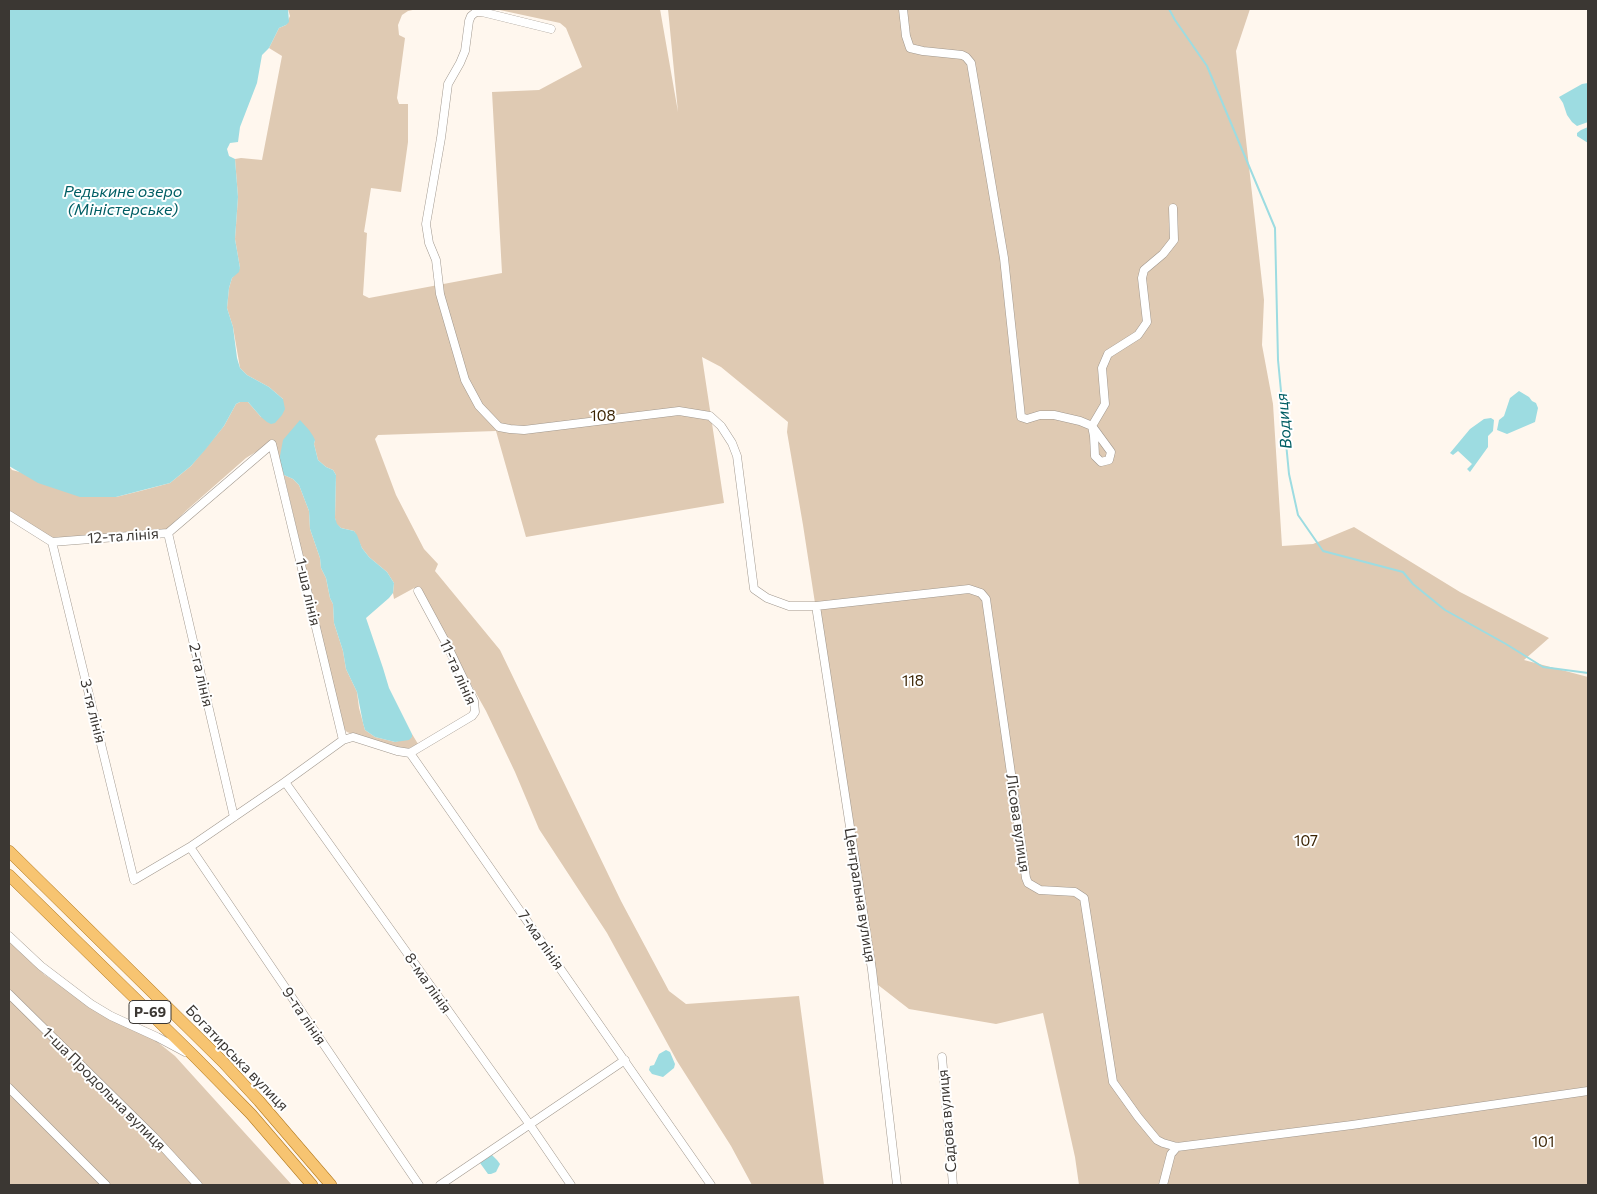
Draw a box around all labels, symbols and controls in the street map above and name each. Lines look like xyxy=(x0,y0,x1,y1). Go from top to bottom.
water label: Редькине озеро (Міністерське) xyxy=(64,182,182,220)
water label: Водиця xyxy=(1272,392,1296,450)
park label: 108 xyxy=(590,407,616,425)
street label: 12-та лінія xyxy=(87,525,159,547)
street label: 1-ша лінія xyxy=(292,557,324,627)
street label: 11-та лінія xyxy=(436,637,480,707)
street label: 2-га лінія xyxy=(185,641,217,709)
park label: 118 xyxy=(902,672,924,690)
street label: 3-тя лінія xyxy=(76,677,110,745)
street label: Лісова вулиця xyxy=(1002,773,1034,873)
street label: Центральна вулиця xyxy=(840,826,880,964)
park label: 107 xyxy=(1294,832,1318,850)
street label: 7-ма лінія xyxy=(514,907,568,973)
street label: 8-ма лінія xyxy=(401,949,455,1017)
street label: 9-та лінія xyxy=(278,984,330,1048)
road number: Р-69 xyxy=(129,1000,171,1024)
street label: Богатирська вулиця xyxy=(182,1001,292,1115)
street label: 1-ша Продольна вулиця xyxy=(39,1024,169,1154)
street label: Садова вулиця xyxy=(934,1069,960,1173)
park label: 101 xyxy=(1532,1133,1554,1151)

